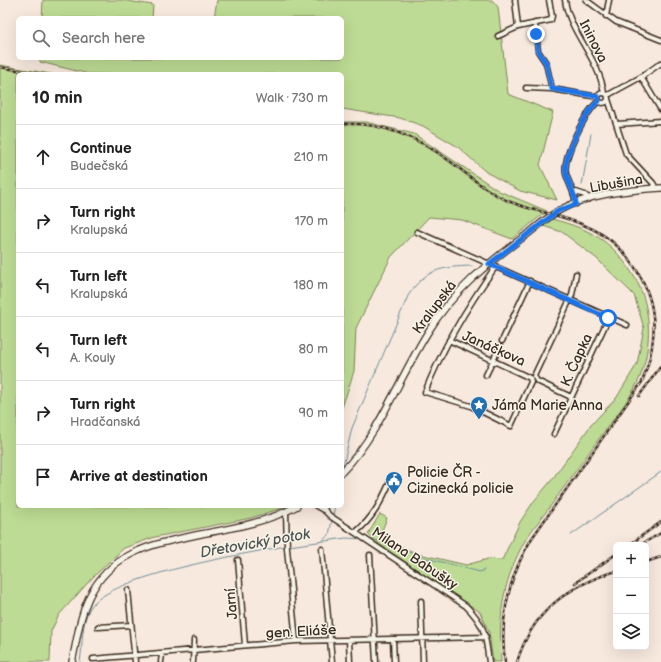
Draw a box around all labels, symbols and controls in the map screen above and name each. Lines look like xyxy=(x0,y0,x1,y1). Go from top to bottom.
search box xyxy=(16,16,344,60)
street label: Ininova xyxy=(576,17,612,66)
route end xyxy=(527,25,545,43)
icon: search xyxy=(30,27,52,49)
text: Search here xyxy=(62,29,145,48)
text: 10 min xyxy=(32,88,83,108)
text: Walk · 730 m xyxy=(256,90,328,106)
text: Continue xyxy=(70,139,132,158)
icon: ahead xyxy=(32,146,54,168)
text: 210 m xyxy=(294,149,328,165)
text: Budečská xyxy=(70,158,128,174)
street label: Libušina xyxy=(588,170,644,197)
text: Turn right xyxy=(70,203,135,222)
icon: right xyxy=(32,210,54,232)
text: 170 m xyxy=(295,213,328,229)
text: Kralupská xyxy=(70,222,128,238)
text: Turn left xyxy=(70,267,127,286)
icon: left xyxy=(32,274,54,296)
text: 180 m xyxy=(293,277,328,293)
street label: Kralupská xyxy=(409,277,460,337)
text: Kralupská xyxy=(70,286,128,302)
route start xyxy=(599,309,617,327)
street label: Janáčkova xyxy=(460,327,528,370)
text: Turn left xyxy=(70,331,127,350)
street label: K. Čapka xyxy=(556,331,596,389)
icon: left xyxy=(32,338,54,360)
text: 80 m xyxy=(299,341,328,357)
text: A. Kouly xyxy=(70,350,116,366)
text: Turn right xyxy=(70,395,135,414)
place icon: Jáma Marie Anna xyxy=(469,395,489,420)
place label: Jáma Marie Anna xyxy=(492,397,603,414)
icon: right xyxy=(32,402,54,424)
text: 90 m xyxy=(299,405,328,421)
text: Hradčanská xyxy=(70,414,140,430)
place label: Policie ČR - Cizinecká policie xyxy=(407,463,514,497)
icon: arrive xyxy=(32,466,54,488)
text: Arrive at destination xyxy=(70,467,208,486)
public building icon: Policie ČR - Cizinecká policie xyxy=(384,470,404,495)
street label: Milana Babušky xyxy=(368,523,462,594)
water label: Dřetovický potok xyxy=(198,524,312,563)
map controls xyxy=(613,542,649,650)
button: + xyxy=(613,542,649,578)
button: − xyxy=(613,578,649,614)
street label: Jarní xyxy=(222,587,241,620)
button: layers xyxy=(613,614,649,650)
street label: gen. Eliáše xyxy=(265,621,337,642)

